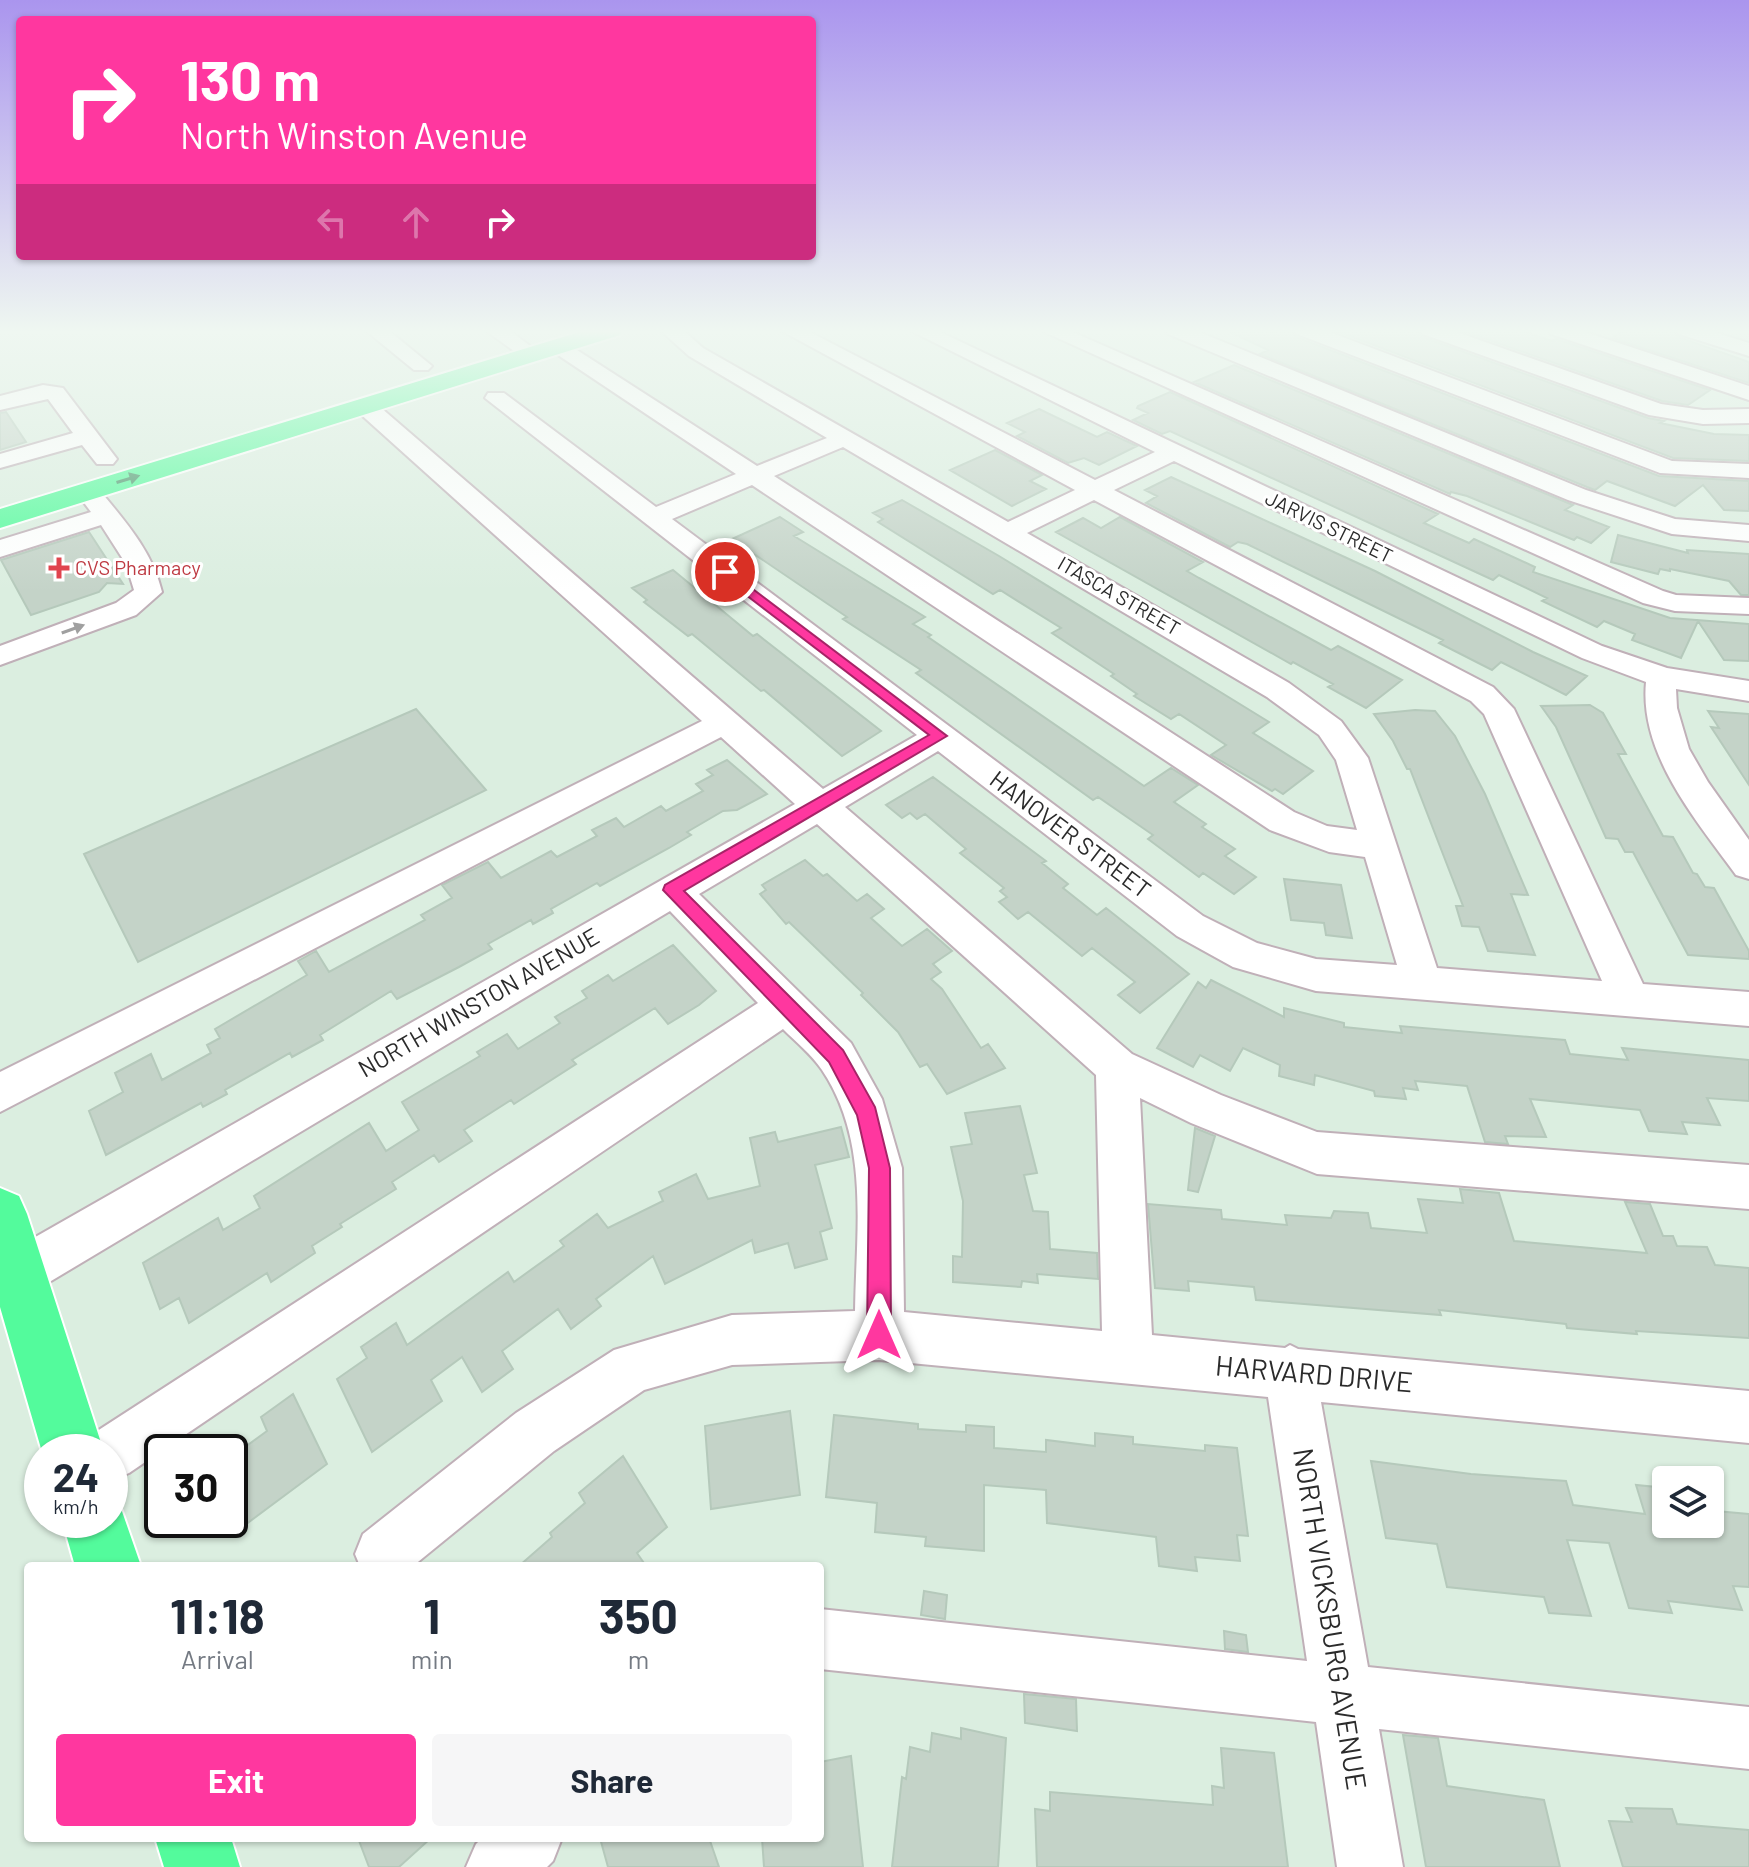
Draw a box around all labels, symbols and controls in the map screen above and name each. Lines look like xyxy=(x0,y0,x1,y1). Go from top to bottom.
text: 130 m xyxy=(180,45,320,112)
icon: right xyxy=(48,48,152,152)
text: North Winston Avenue xyxy=(180,113,528,156)
icon: left xyxy=(310,200,354,244)
icon: ahead xyxy=(394,200,438,244)
icon: right xyxy=(478,200,522,244)
one-way arrow xyxy=(116,472,140,485)
street label: JARVIS STREET xyxy=(1262,485,1397,567)
pin xyxy=(691,538,759,606)
icon: arrive xyxy=(703,550,747,594)
street label: ITASCA STREET xyxy=(1054,550,1185,640)
place label: CVS Pharmacy xyxy=(75,555,201,579)
marker: CVS Pharmacy xyxy=(50,559,68,577)
one-way arrow xyxy=(61,622,85,635)
street label: HANOVER STREET xyxy=(985,764,1157,904)
street label: NORTH WINSTON AVENUE xyxy=(353,921,604,1083)
position arrow xyxy=(837,1293,921,1377)
street label: HARVARD DRIVE xyxy=(1214,1347,1414,1399)
speed limit sign: 30 xyxy=(144,1434,248,1538)
street label: NORTH VICKSBURG AVENUE xyxy=(1287,1446,1375,1792)
text: 24 xyxy=(53,1452,99,1500)
map controls xyxy=(1652,1466,1724,1538)
button: layers xyxy=(1652,1466,1724,1538)
text: km/h xyxy=(53,1494,99,1518)
text: 11:18 xyxy=(170,1586,265,1644)
text: 1 xyxy=(423,1586,440,1644)
text: 350 xyxy=(599,1586,678,1644)
text: Arrival xyxy=(181,1643,254,1674)
text: min xyxy=(411,1643,453,1674)
text: m xyxy=(628,1643,649,1674)
button: Exit xyxy=(56,1734,416,1826)
button: Share xyxy=(432,1734,792,1826)

